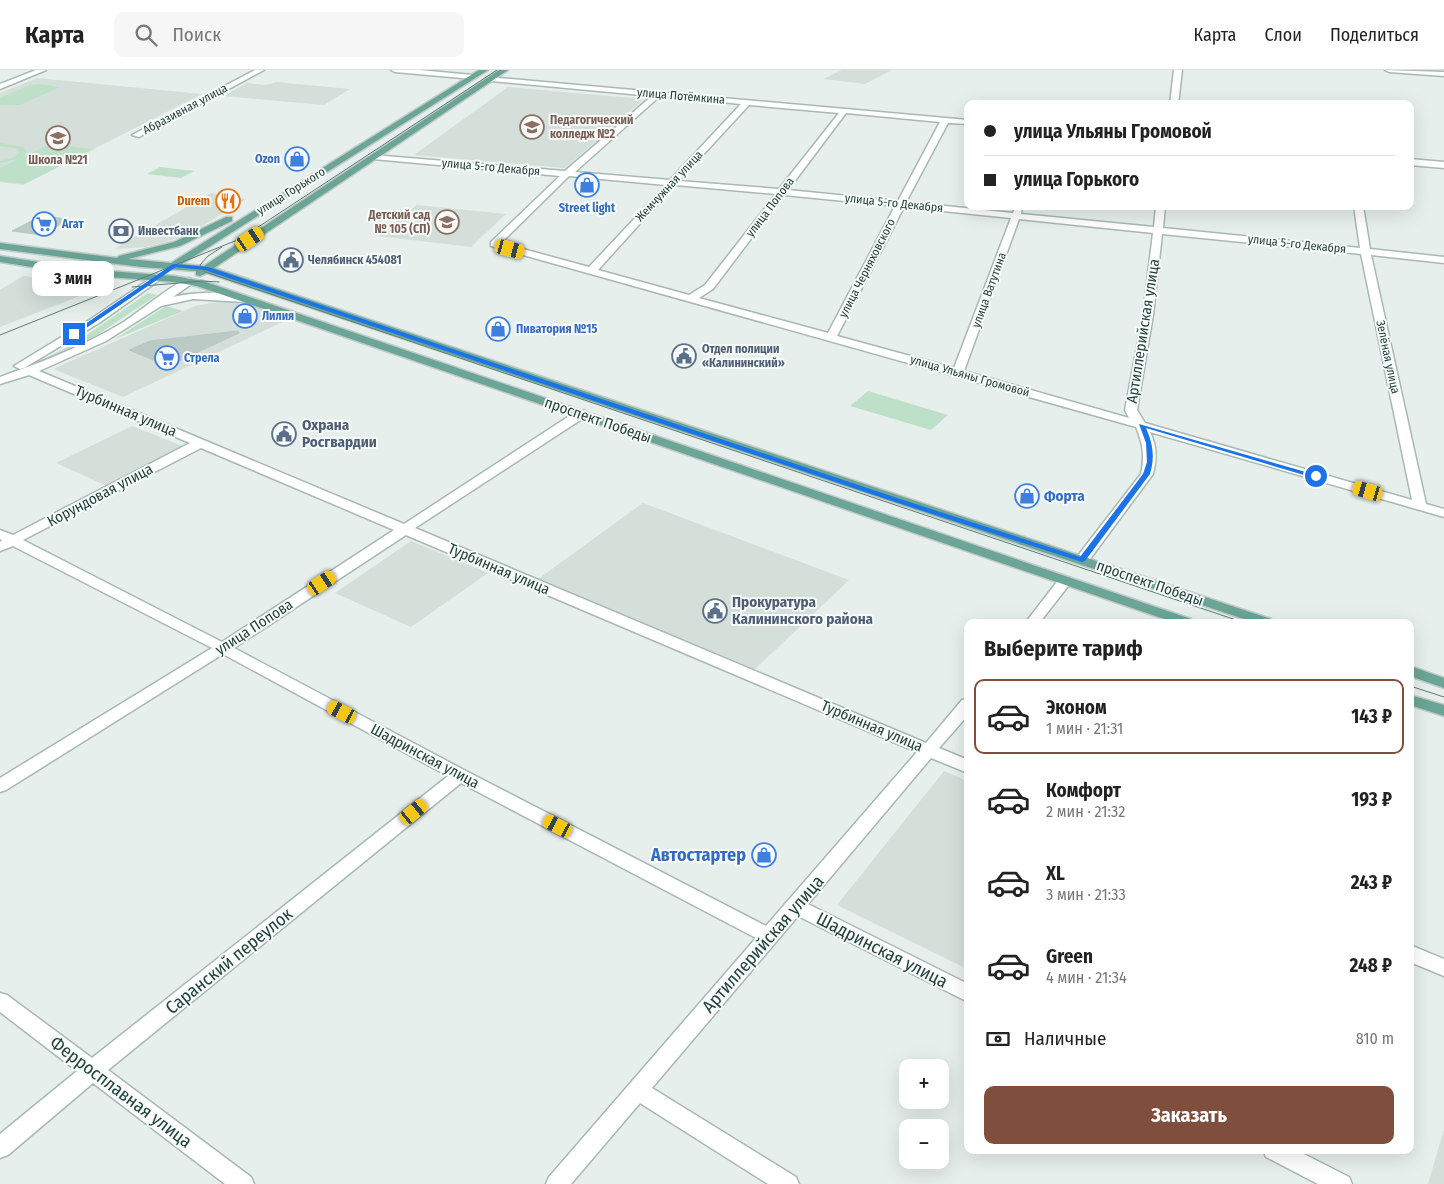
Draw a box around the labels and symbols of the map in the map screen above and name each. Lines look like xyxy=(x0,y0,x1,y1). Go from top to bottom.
street label: Абразивная улица xyxy=(140,81,230,137)
street label: улица Потёмкина xyxy=(636,85,726,107)
place label: Педагогический колледж №2 xyxy=(550,113,633,141)
school or university icon: Педагогический колледж №2 xyxy=(519,114,545,140)
school or university icon: Школа №21 xyxy=(45,125,71,151)
shop icon: Ozon xyxy=(284,146,310,172)
street label: Жемчужная улица xyxy=(633,148,706,224)
place label: Ozon xyxy=(255,152,280,166)
place label: Школа №21 xyxy=(28,153,88,167)
street label: улица 5-го Декабря xyxy=(441,156,541,178)
street label: улица Горького xyxy=(254,164,328,218)
shop icon: Street light xyxy=(574,172,600,198)
street label: улица Попова xyxy=(743,174,797,240)
restaurant icon: Durem xyxy=(215,188,241,214)
street label: улица 5-го Декабря xyxy=(844,191,944,215)
place label: Durem xyxy=(177,194,210,208)
place label: Street light xyxy=(559,201,616,215)
place label: Детский сад № 105 (СП) xyxy=(368,208,430,236)
school or university icon: Детский сад № 105 (СП) xyxy=(434,209,460,235)
supermarket icon: Агат xyxy=(31,211,57,237)
street label: улица Черняховского xyxy=(836,216,898,320)
place label: Агат xyxy=(61,217,85,231)
bank icon: Инвестбанк xyxy=(108,218,134,244)
place label: Инвестбанк xyxy=(138,224,199,238)
car xyxy=(233,224,266,254)
street label: улица 5-го Декабря xyxy=(1247,232,1347,256)
car xyxy=(493,238,526,260)
public building icon: Челябинск 454081 xyxy=(278,247,304,273)
street label: улица Ватутина xyxy=(969,250,1009,329)
place label: Челябинск 454081 xyxy=(308,253,402,267)
street label: Артиллерийская улица xyxy=(1123,258,1163,404)
callout: 3 мин xyxy=(33,262,115,296)
shop icon: Лилия xyxy=(232,303,258,329)
place label: Лилия xyxy=(262,309,294,323)
shop icon: Пиватория №15 xyxy=(485,316,511,342)
street label: Зелёная улица xyxy=(1373,319,1403,395)
place label: Пиватория №15 xyxy=(516,322,597,336)
route end xyxy=(63,323,85,345)
place label: Отдел полиции «Калининский» xyxy=(702,342,785,370)
public building icon: Отдел полиции «Калининский» xyxy=(671,343,697,369)
supermarket icon: Стрела xyxy=(154,345,180,371)
place label: Стрела xyxy=(184,351,220,365)
street label: улица Ульяны Громовой xyxy=(909,352,1031,400)
street label: Турбинная улица xyxy=(72,381,180,441)
street label: проспект Победы xyxy=(542,393,654,447)
place label: Охрана Росгвардии xyxy=(302,416,377,451)
public building icon: Охрана Росгвардии xyxy=(271,421,297,447)
street label: Корундовая улица xyxy=(44,460,156,530)
route start xyxy=(1305,465,1327,487)
car xyxy=(1351,480,1384,502)
shop icon: Форта xyxy=(1014,483,1040,509)
place label: Форта xyxy=(1044,487,1085,505)
street label: Турбинная улица xyxy=(445,539,553,599)
street label: проспект Победы xyxy=(1094,556,1206,610)
car xyxy=(305,568,338,598)
place label: Прокуратура Калининского района xyxy=(732,593,874,628)
street label: улица Попова xyxy=(212,595,296,659)
public building icon: Прокуратура Калининского района xyxy=(702,598,728,624)
street label: Турбинная улица xyxy=(818,696,926,756)
car xyxy=(325,698,358,726)
street label: Шадринская улица xyxy=(368,720,482,792)
car xyxy=(397,797,430,827)
car xyxy=(541,813,574,839)
shop icon: Автостартер xyxy=(751,842,777,868)
place label: Автостартер xyxy=(650,844,746,866)
street label: Артиллерийская улица xyxy=(697,871,829,1017)
street label: Саранский переулок xyxy=(161,903,297,1019)
street label: Шадринская улица xyxy=(813,907,952,993)
street label: Ферросплавная улица xyxy=(46,1032,196,1153)

